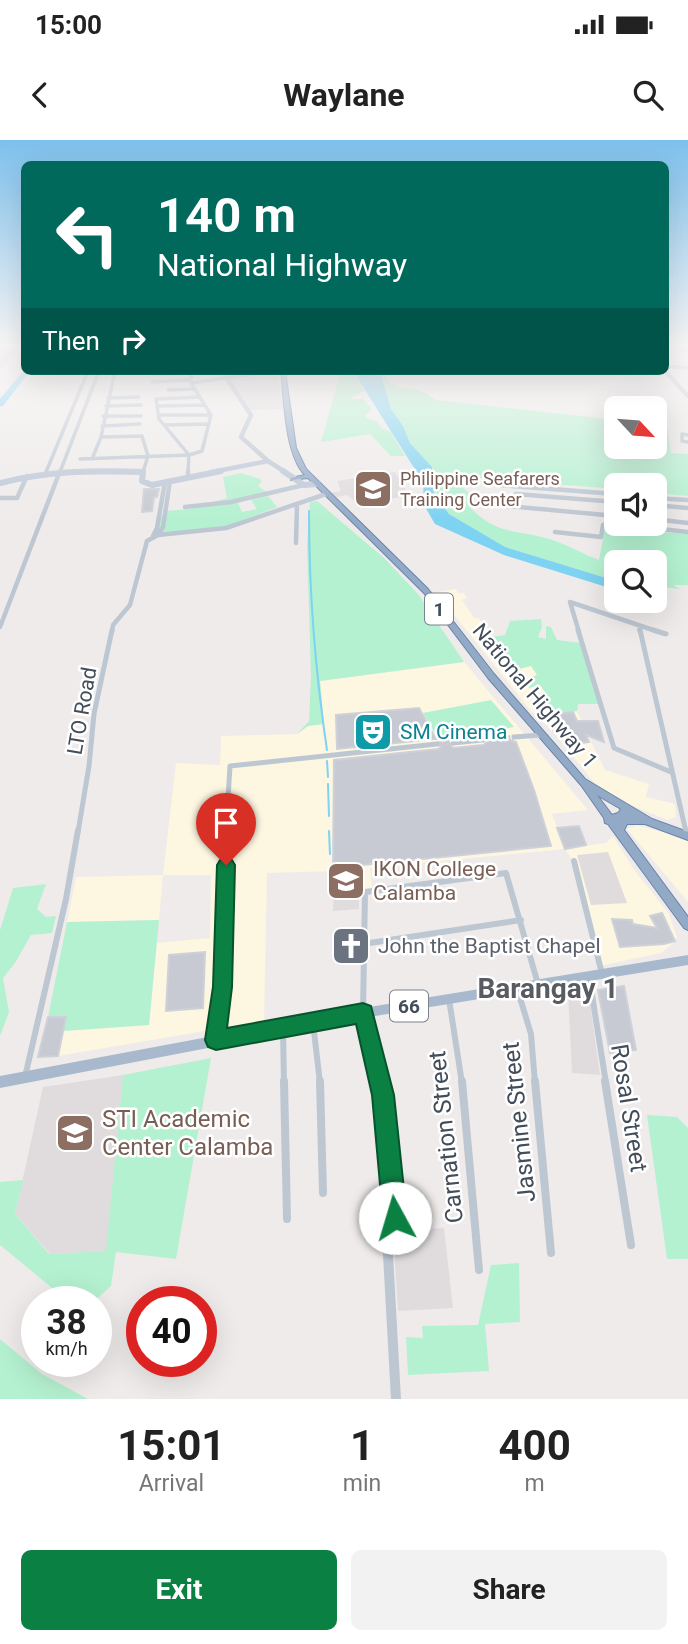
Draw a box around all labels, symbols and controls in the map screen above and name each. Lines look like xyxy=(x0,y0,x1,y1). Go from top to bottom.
text: 15:00 xyxy=(35,10,102,40)
icon: back xyxy=(21,76,59,114)
text: Waylane xyxy=(283,76,405,114)
icon: search xyxy=(629,76,667,114)
text: 140 m xyxy=(157,187,296,244)
icon: left xyxy=(42,189,133,280)
text: National Highway xyxy=(157,246,407,284)
icon: right xyxy=(114,322,152,360)
text: Then xyxy=(42,326,100,356)
north arrow xyxy=(604,396,667,458)
map controls xyxy=(604,396,667,613)
school or university icon: Philippine Seafarers Training Center xyxy=(352,468,394,510)
place label: Philippine Seafarers Training Center xyxy=(400,468,560,510)
button: sound xyxy=(604,473,667,536)
button: search xyxy=(604,550,667,613)
road number: 1 xyxy=(425,594,453,624)
street label: National Highway 1 xyxy=(468,619,602,773)
street label: LTO Road xyxy=(62,665,102,757)
theatre icon: SM Cinema xyxy=(352,711,394,753)
place label: SM Cinema xyxy=(400,720,507,744)
pin xyxy=(196,793,256,865)
icon: arrive xyxy=(207,804,245,842)
place label: IKON College Calamba xyxy=(373,857,496,905)
school or university icon: IKON College Calamba xyxy=(325,860,367,902)
church icon: John the Baptist Chapel xyxy=(330,925,372,967)
place label: John the Baptist Chapel xyxy=(378,934,601,958)
district label: Barangay 1 xyxy=(477,972,619,1005)
road number: 66 xyxy=(390,990,428,1021)
street label: Jasmine Street xyxy=(497,1040,541,1203)
street label: Rosal Street xyxy=(605,1042,653,1174)
street label: Carnation Street xyxy=(423,1049,469,1224)
place label: STI Academic Center Calamba xyxy=(102,1105,273,1161)
school or university icon: STI Academic Center Calamba xyxy=(54,1112,96,1154)
position arrow xyxy=(358,1181,432,1255)
speed limit sign: 40 xyxy=(126,1286,217,1377)
text: 38 xyxy=(46,1302,87,1343)
text: km/h xyxy=(45,1338,88,1359)
text: 15:01 xyxy=(117,1421,225,1470)
text: 1 xyxy=(350,1421,374,1470)
text: 400 xyxy=(498,1421,571,1470)
text: Arrival xyxy=(139,1470,204,1497)
text: min xyxy=(343,1470,381,1497)
text: m xyxy=(525,1470,545,1497)
button: Exit xyxy=(21,1550,337,1630)
button: Share xyxy=(351,1550,667,1630)

